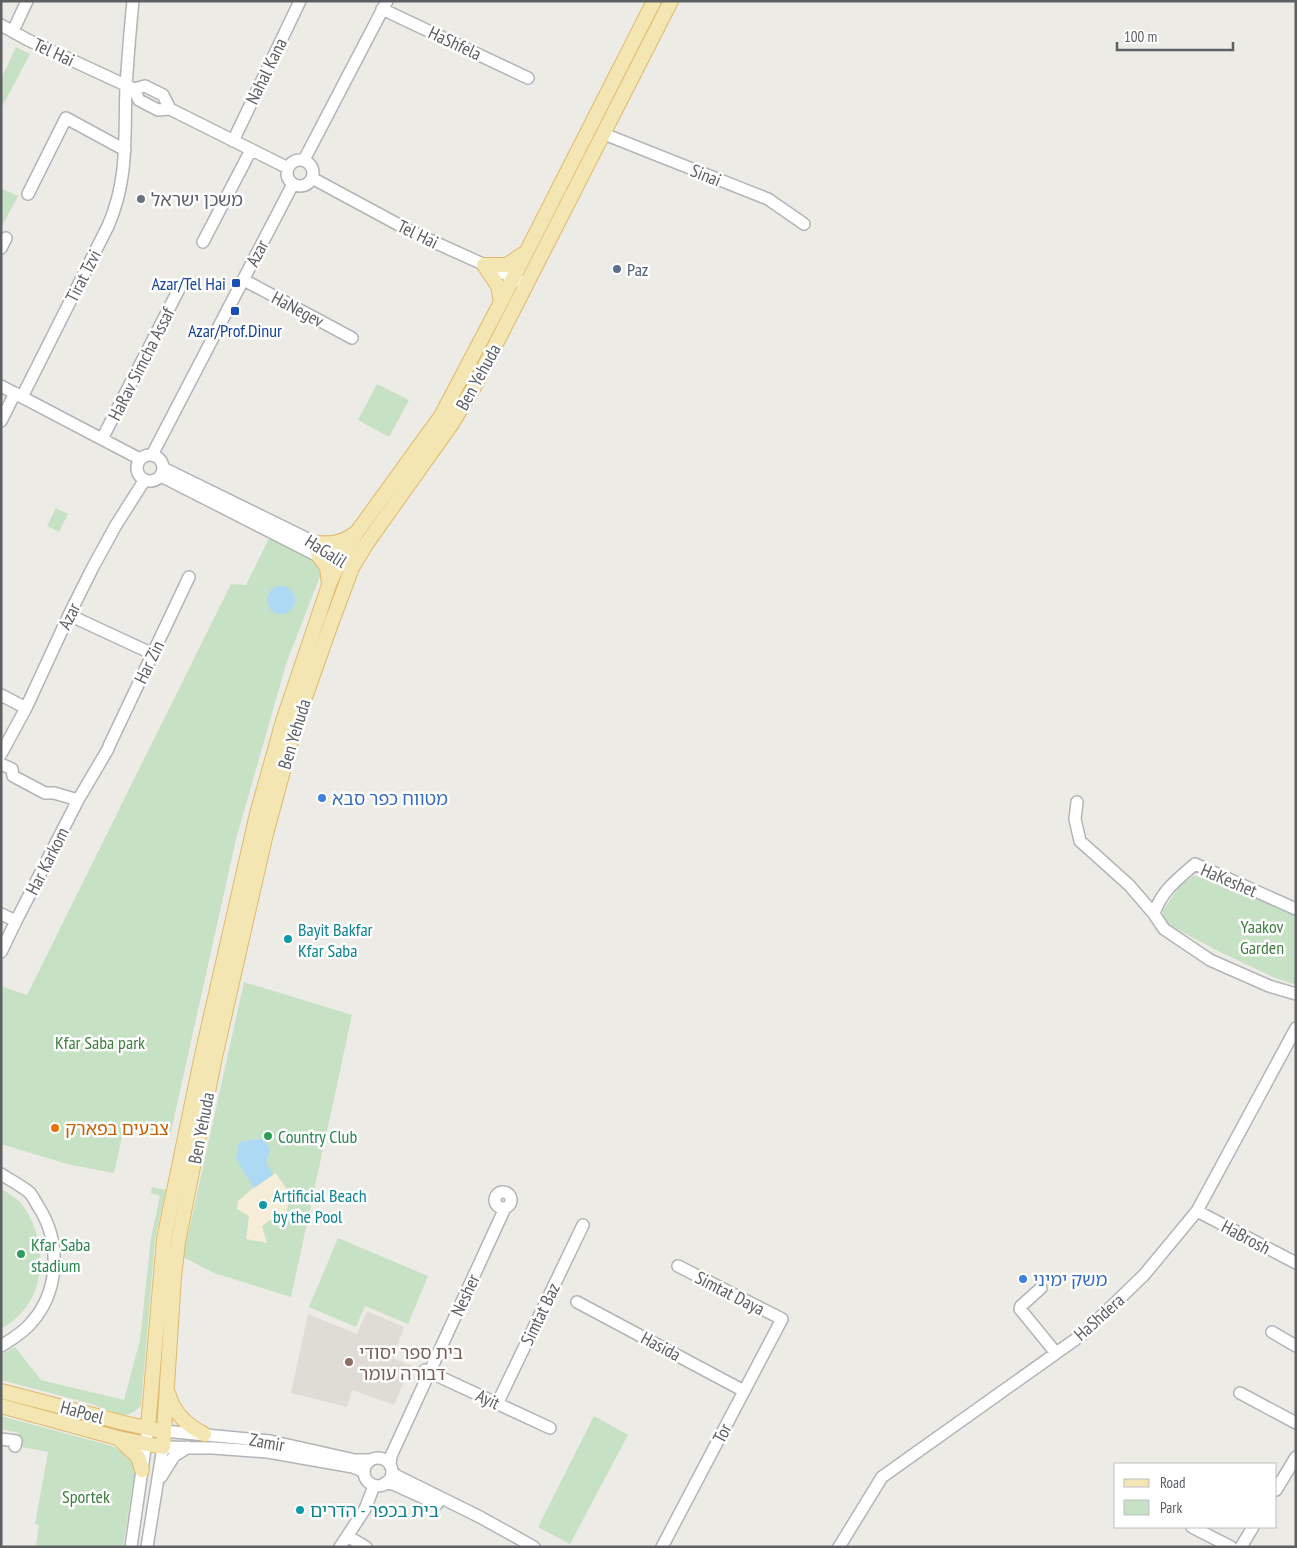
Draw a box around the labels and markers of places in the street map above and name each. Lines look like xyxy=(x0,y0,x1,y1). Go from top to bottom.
place label: משכן ישראל xyxy=(151,188,243,211)
marker: משכן ישראל xyxy=(135,193,147,205)
place label: Paz xyxy=(627,258,648,281)
marker: Paz xyxy=(611,263,623,275)
place label: Azar/Tel Hai xyxy=(151,272,226,295)
marker: Azar/Tel Hai xyxy=(230,277,242,289)
marker: Azar/Prof.Dinur xyxy=(229,305,241,317)
place label: Azar/Prof.Dinur xyxy=(188,319,282,342)
place label: מטווח כפר סבא xyxy=(332,787,448,810)
marker: מטווח כפר סבא xyxy=(316,792,328,804)
place label: Bayit Bakfar Kfar Saba xyxy=(298,918,373,962)
marker: Bayit Bakfar Kfar Saba xyxy=(282,933,294,945)
place label: צבעים בפארק xyxy=(65,1117,169,1140)
marker: צבעים בפארק xyxy=(49,1122,61,1134)
place label: Country Club xyxy=(278,1125,357,1148)
marker: Country Club xyxy=(262,1130,274,1142)
place label: Artificial Beach by the Pool xyxy=(273,1184,367,1228)
marker: Artificial Beach by the Pool xyxy=(257,1199,269,1211)
place label: Kfar Saba stadium xyxy=(31,1233,90,1277)
marker: Kfar Saba stadium xyxy=(15,1248,27,1260)
place label: משק ימיני xyxy=(1033,1268,1107,1291)
marker: משק ימיני xyxy=(1017,1273,1029,1285)
place label: בית ספר יסודי דבורה עומר xyxy=(359,1341,463,1385)
marker: בית ספר יסודי דבורה עומר xyxy=(343,1356,355,1368)
place label: בית בכפר - הדרים xyxy=(310,1499,439,1522)
marker: בית בכפר - הדרים xyxy=(294,1504,306,1516)

